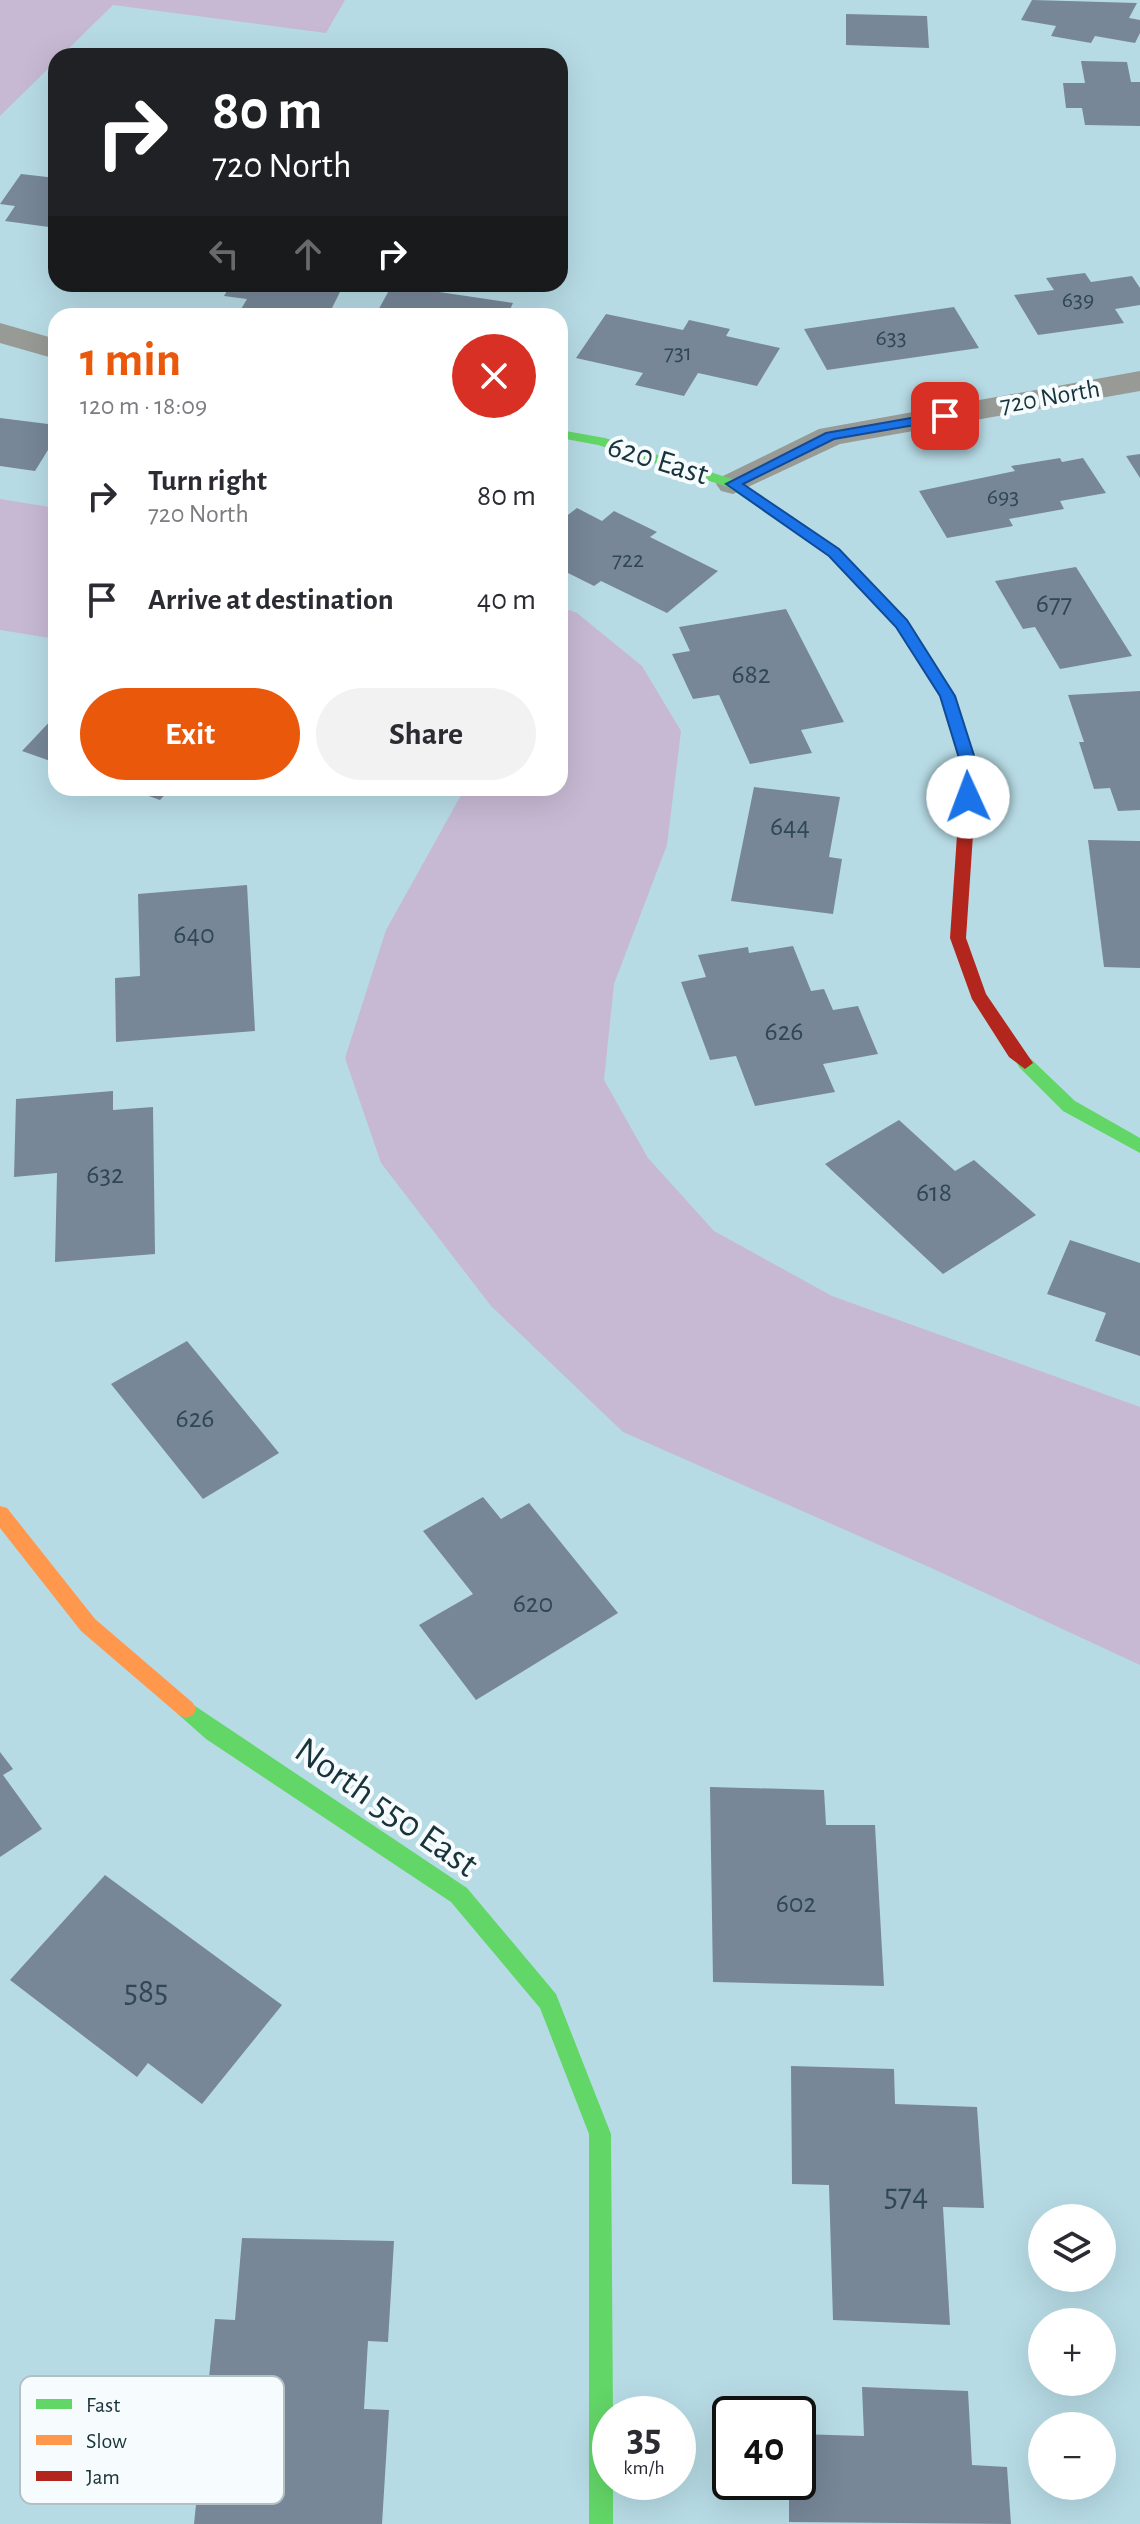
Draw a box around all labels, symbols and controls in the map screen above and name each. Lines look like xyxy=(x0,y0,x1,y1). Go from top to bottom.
icon: right xyxy=(80,80,184,184)
text: 80 m xyxy=(212,83,322,139)
text: 720 North xyxy=(212,148,351,184)
icon: left xyxy=(202,232,246,276)
icon: ahead xyxy=(286,232,330,276)
icon: right xyxy=(370,232,414,276)
house number: 639 xyxy=(1062,288,1094,312)
house number: 633 xyxy=(875,326,907,350)
button: close xyxy=(452,334,536,418)
text: 1 min xyxy=(80,337,181,385)
house number: 731 xyxy=(664,341,692,365)
street label: 720 North xyxy=(998,375,1102,419)
pin xyxy=(911,382,979,450)
text: 120 m · 18:09 xyxy=(80,393,207,419)
icon: arrive xyxy=(923,394,967,438)
street label: 620 East xyxy=(604,430,712,490)
text: Turn right xyxy=(148,466,267,496)
icon: right xyxy=(80,474,124,518)
text: 80 m xyxy=(477,481,536,511)
house number: 693 xyxy=(987,485,1019,509)
text: 720 North xyxy=(148,501,249,527)
house number: 722 xyxy=(612,548,644,572)
icon: arrive xyxy=(80,578,124,622)
text: Arrive at destination xyxy=(148,585,394,615)
text: 40 m xyxy=(477,585,536,615)
house number: 677 xyxy=(1036,590,1072,618)
house number: 682 xyxy=(731,661,771,689)
button: Exit xyxy=(80,688,300,780)
button: Share xyxy=(316,688,536,780)
position arrow xyxy=(926,755,1010,839)
house number: 644 xyxy=(770,813,810,841)
house number: 640 xyxy=(173,921,215,949)
house number: 626 xyxy=(764,1018,804,1046)
house number: 632 xyxy=(86,1161,124,1189)
house number: 618 xyxy=(916,1179,952,1207)
house number: 626 xyxy=(175,1405,215,1433)
house number: 620 xyxy=(513,1590,553,1618)
street label: North 550 East xyxy=(288,1731,484,1885)
house number: 602 xyxy=(776,1890,816,1918)
house number: 585 xyxy=(124,1975,168,2009)
house number: 574 xyxy=(884,2179,928,2213)
map controls xyxy=(1028,2204,1116,2500)
button: layers xyxy=(1028,2204,1116,2292)
button: + xyxy=(1028,2308,1116,2396)
legend xyxy=(20,2376,284,2504)
text: Fast xyxy=(86,2394,120,2416)
speed limit sign: 40 xyxy=(712,2396,816,2500)
button: − xyxy=(1028,2412,1116,2500)
text: 35 xyxy=(627,2418,661,2458)
text: Slow xyxy=(86,2430,127,2452)
text: km/h xyxy=(623,2458,665,2478)
text: Jam xyxy=(86,2466,120,2488)

